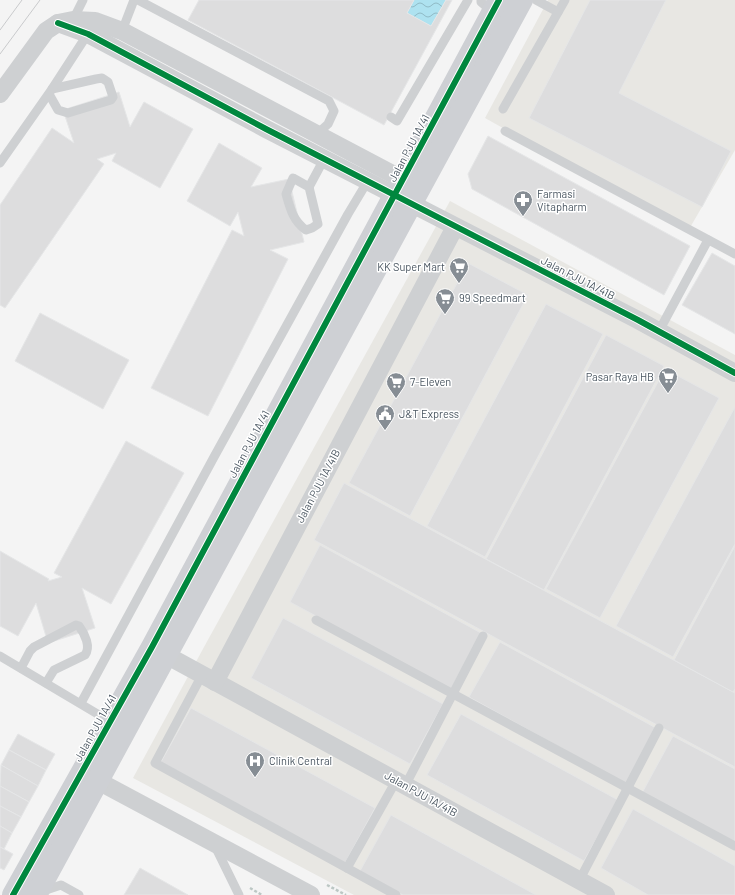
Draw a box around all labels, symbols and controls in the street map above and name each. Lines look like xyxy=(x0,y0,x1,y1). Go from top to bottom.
street label: Jalan PJU 1A/41 xyxy=(385,112,432,184)
place label: Farmasi Vitapharm xyxy=(537,187,587,213)
pharmacy icon: Farmasi Vitapharm xyxy=(512,189,534,217)
street label: Jalan PJU 1A/41B xyxy=(539,253,617,302)
supermarket icon: KK Super Mart xyxy=(448,256,470,284)
place label: KK Super Mart xyxy=(377,260,445,273)
supermarket icon: 99 Speedmart xyxy=(434,287,456,315)
place label: 99 Speedmart xyxy=(459,291,526,304)
supermarket icon: Pasar Raya HB xyxy=(657,366,679,394)
place label: Pasar Raya HB xyxy=(586,370,654,383)
supermarket icon: 7-Eleven xyxy=(385,371,407,399)
place label: 7-Eleven xyxy=(410,375,451,388)
public building icon: J&T Express xyxy=(374,403,396,431)
place label: J&T Express xyxy=(399,407,459,420)
street label: Jalan PJU 1A/41 xyxy=(225,408,272,480)
street label: Jalan PJU 1A/41B xyxy=(293,447,342,525)
street label: Jalan PJU 1A/41 xyxy=(71,692,118,763)
hospital icon: Clinik Central xyxy=(244,750,266,778)
place label: Clinik Central xyxy=(269,754,332,767)
street label: Jalan PJU 1A/41B xyxy=(383,768,460,819)

